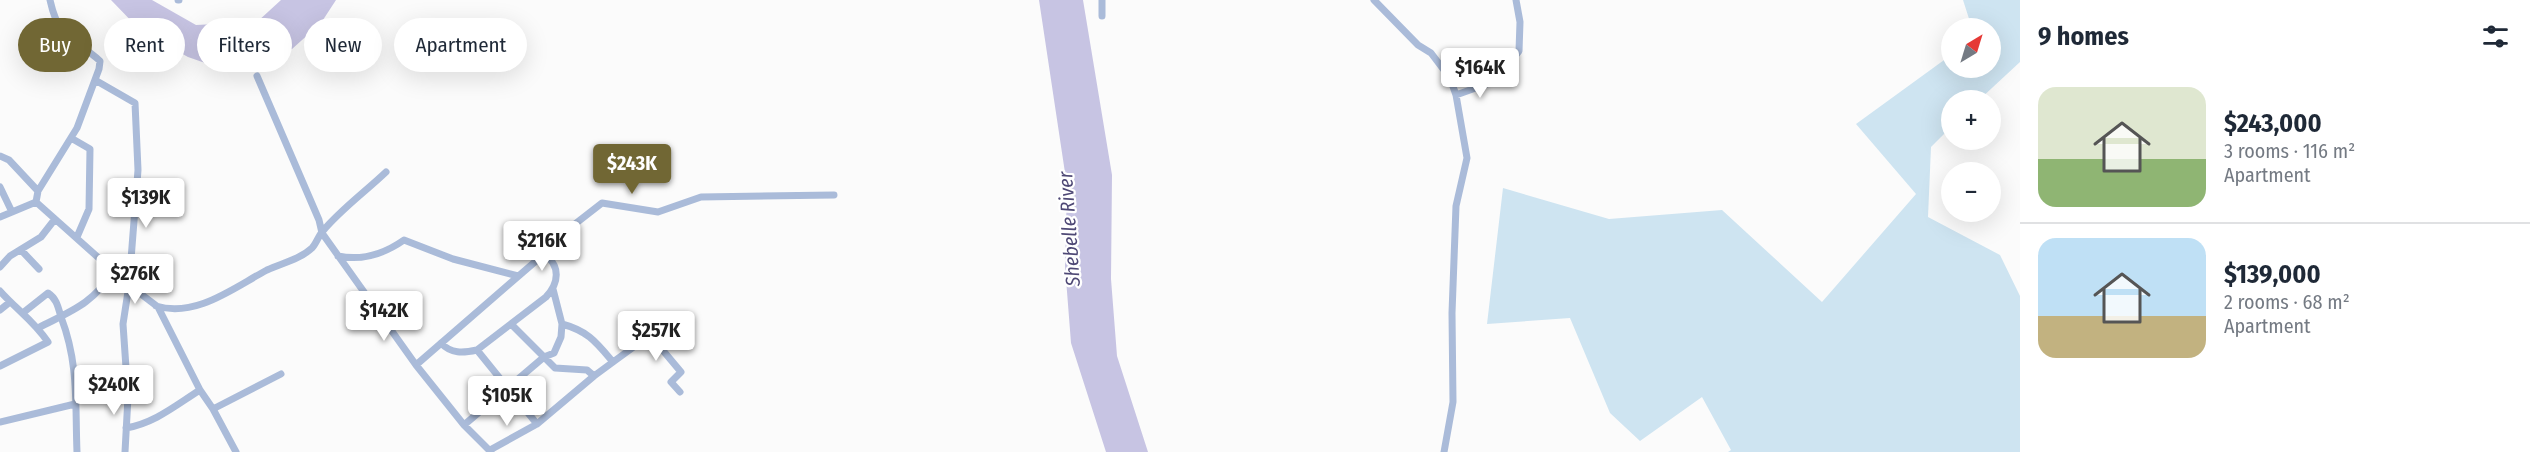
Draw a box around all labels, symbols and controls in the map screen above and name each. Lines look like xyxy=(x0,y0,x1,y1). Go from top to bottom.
chip: Buy xyxy=(18,18,92,72)
chip: Rent xyxy=(104,18,185,72)
chip: Filters xyxy=(197,18,292,72)
chip: New xyxy=(304,18,382,72)
chip: Apartment xyxy=(394,18,527,72)
north arrow xyxy=(1941,18,2001,78)
map controls xyxy=(1941,18,2001,222)
icon: filters xyxy=(2479,20,2512,53)
text: 9 homes xyxy=(2038,21,2129,52)
pin: $164K xyxy=(1438,48,1522,99)
text: $164K xyxy=(1455,55,1505,79)
button: + xyxy=(1941,90,2001,150)
text: $243,000 xyxy=(2224,108,2322,139)
icon: home xyxy=(2086,111,2158,183)
text: 3 rooms · 116 m² xyxy=(2224,139,2355,163)
pin: $243K xyxy=(590,144,674,195)
text: $243K xyxy=(607,151,657,175)
button: − xyxy=(1941,162,2001,222)
text: Apartment xyxy=(2224,163,2311,187)
water label: Shebelle River xyxy=(1053,170,1085,288)
pin: $139K xyxy=(104,178,188,229)
text: $139K xyxy=(122,185,170,209)
pin: $216K xyxy=(500,221,584,272)
text: $216K xyxy=(517,228,567,252)
pin: $276K xyxy=(93,254,177,305)
text: $139,000 xyxy=(2224,259,2321,290)
text: $276K xyxy=(110,261,160,285)
icon: home xyxy=(2086,262,2158,334)
text: 2 rooms · 68 m² xyxy=(2224,290,2350,314)
pin: $142K xyxy=(342,291,426,342)
text: $142K xyxy=(360,298,408,322)
pin: $257K xyxy=(614,311,698,362)
text: Apartment xyxy=(2224,314,2311,338)
text: $257K xyxy=(632,318,680,342)
pin: $240K xyxy=(72,365,156,416)
text: $240K xyxy=(88,372,140,396)
pin: $105K xyxy=(465,376,549,427)
text: $105K xyxy=(482,383,532,407)

